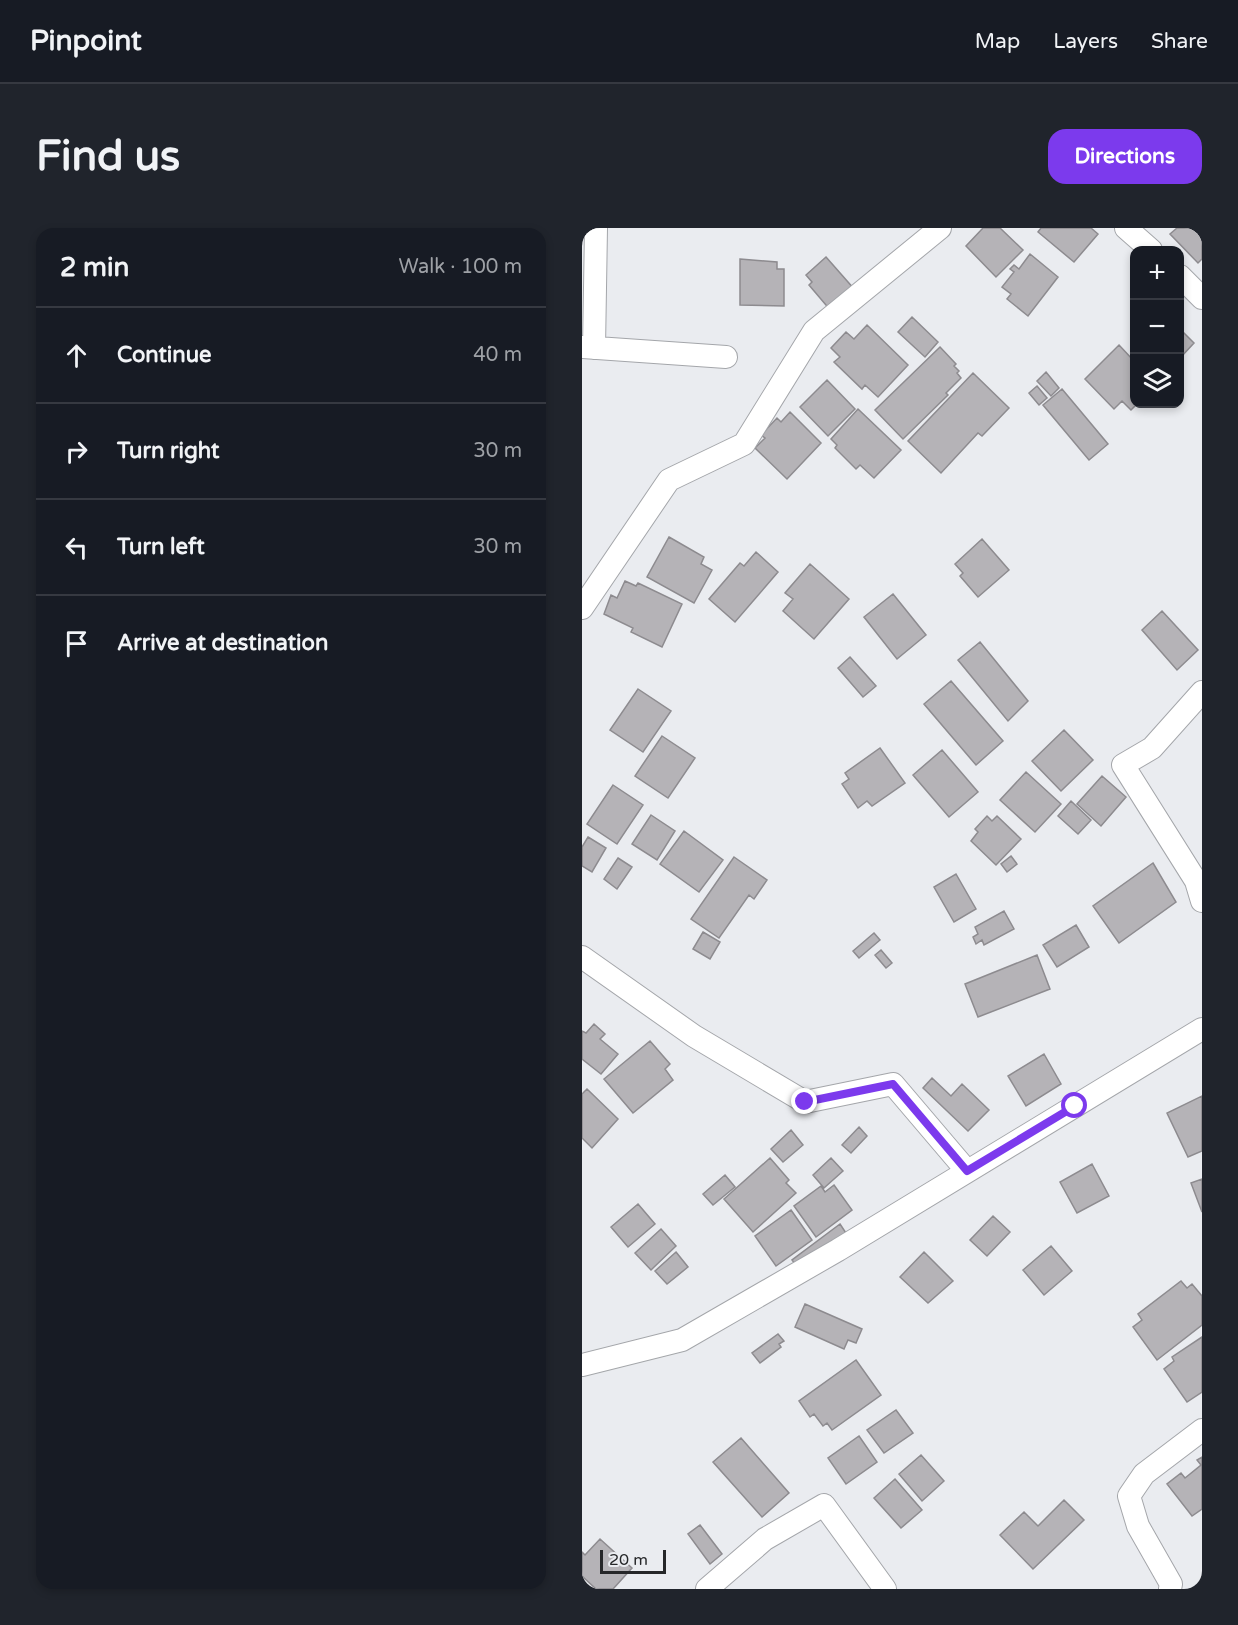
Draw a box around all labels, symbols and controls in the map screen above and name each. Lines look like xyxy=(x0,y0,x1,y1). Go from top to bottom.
text: Pinpoint xyxy=(30,24,142,58)
text: Map xyxy=(975,29,1020,54)
text: Layers xyxy=(1053,29,1118,54)
text: Share xyxy=(1151,29,1208,54)
button: Directions xyxy=(1048,129,1202,184)
text: Find us xyxy=(36,131,180,182)
map controls xyxy=(1130,246,1184,408)
button: + xyxy=(1130,246,1184,300)
text: 2 min xyxy=(60,252,129,283)
text: Walk · 100 m xyxy=(399,255,522,279)
button: − xyxy=(1130,300,1184,354)
icon: ahead xyxy=(60,339,93,372)
text: Continue xyxy=(117,342,212,368)
text: 40 m xyxy=(473,343,522,367)
button: layers xyxy=(1130,354,1184,408)
icon: right xyxy=(60,435,93,468)
text: Turn right xyxy=(117,438,219,464)
text: 30 m xyxy=(473,439,522,463)
icon: left xyxy=(60,531,93,564)
text: Turn left xyxy=(117,534,205,560)
text: 30 m xyxy=(473,535,522,559)
icon: arrive xyxy=(60,627,93,660)
text: Arrive at destination xyxy=(117,630,328,656)
route end xyxy=(791,1088,817,1114)
route start xyxy=(1061,1092,1087,1118)
scale bar xyxy=(600,1547,666,1574)
text: 20 m xyxy=(609,1550,648,1570)

